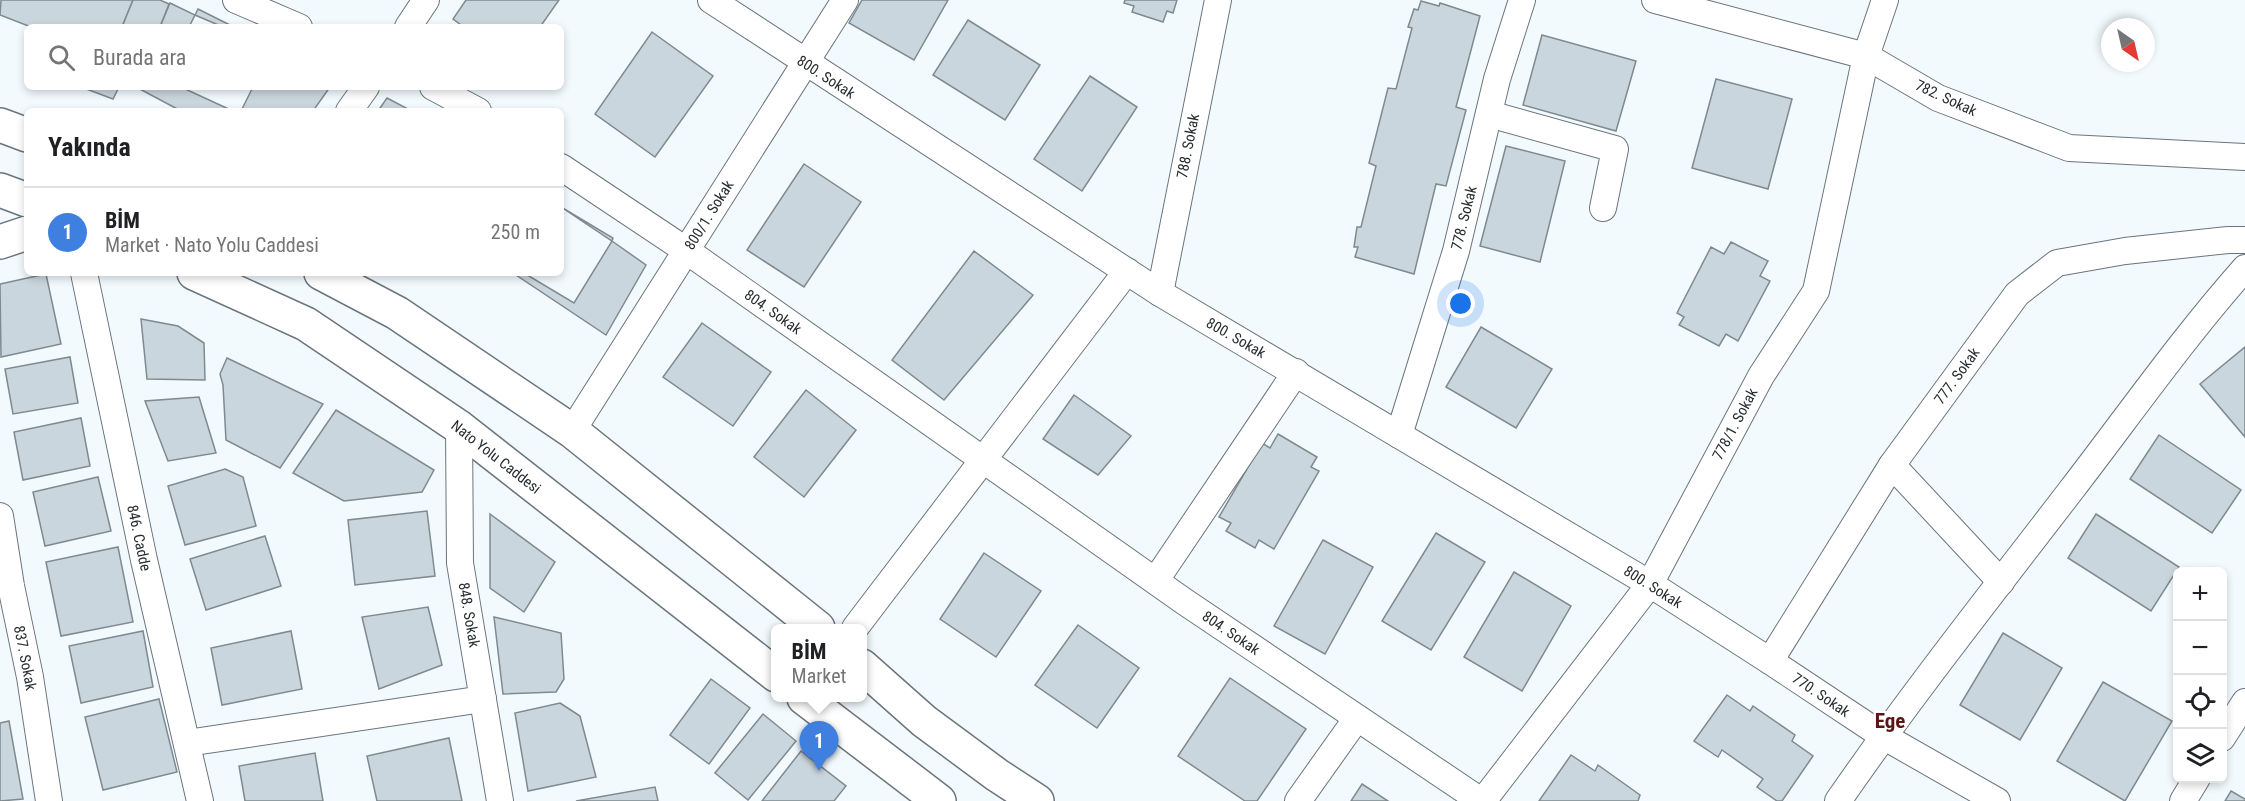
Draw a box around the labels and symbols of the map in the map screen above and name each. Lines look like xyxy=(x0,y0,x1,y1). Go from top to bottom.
north arrow xyxy=(2101,18,2155,72)
street label: 800. Sokak xyxy=(794,52,859,103)
street label: 782. Sokak xyxy=(1912,76,1980,120)
street label: 788. Sokak xyxy=(1173,112,1203,180)
street label: 800/1. Sokak xyxy=(681,177,738,253)
street label: 778. Sokak xyxy=(1447,184,1481,252)
street label: 804. Sokak xyxy=(741,286,805,338)
your location xyxy=(1446,289,1475,318)
street label: 800. Sokak xyxy=(1203,314,1269,362)
street label: 777. Sokak xyxy=(1930,344,1984,408)
street label: 778/1. Sokak xyxy=(1709,385,1762,463)
street label: Nato Yolu Caddesi xyxy=(448,416,544,498)
street label: 846. Cadde xyxy=(123,503,155,573)
street label: 800. Sokak xyxy=(1620,562,1686,612)
street label: 848. Sokak xyxy=(454,581,484,649)
street label: 804. Sokak xyxy=(1199,607,1263,659)
street label: 837. Sokak xyxy=(10,624,40,692)
street label: 770. Sokak xyxy=(1789,669,1853,721)
district label: Ege xyxy=(1875,709,1905,733)
pin: 1 xyxy=(800,722,838,771)

